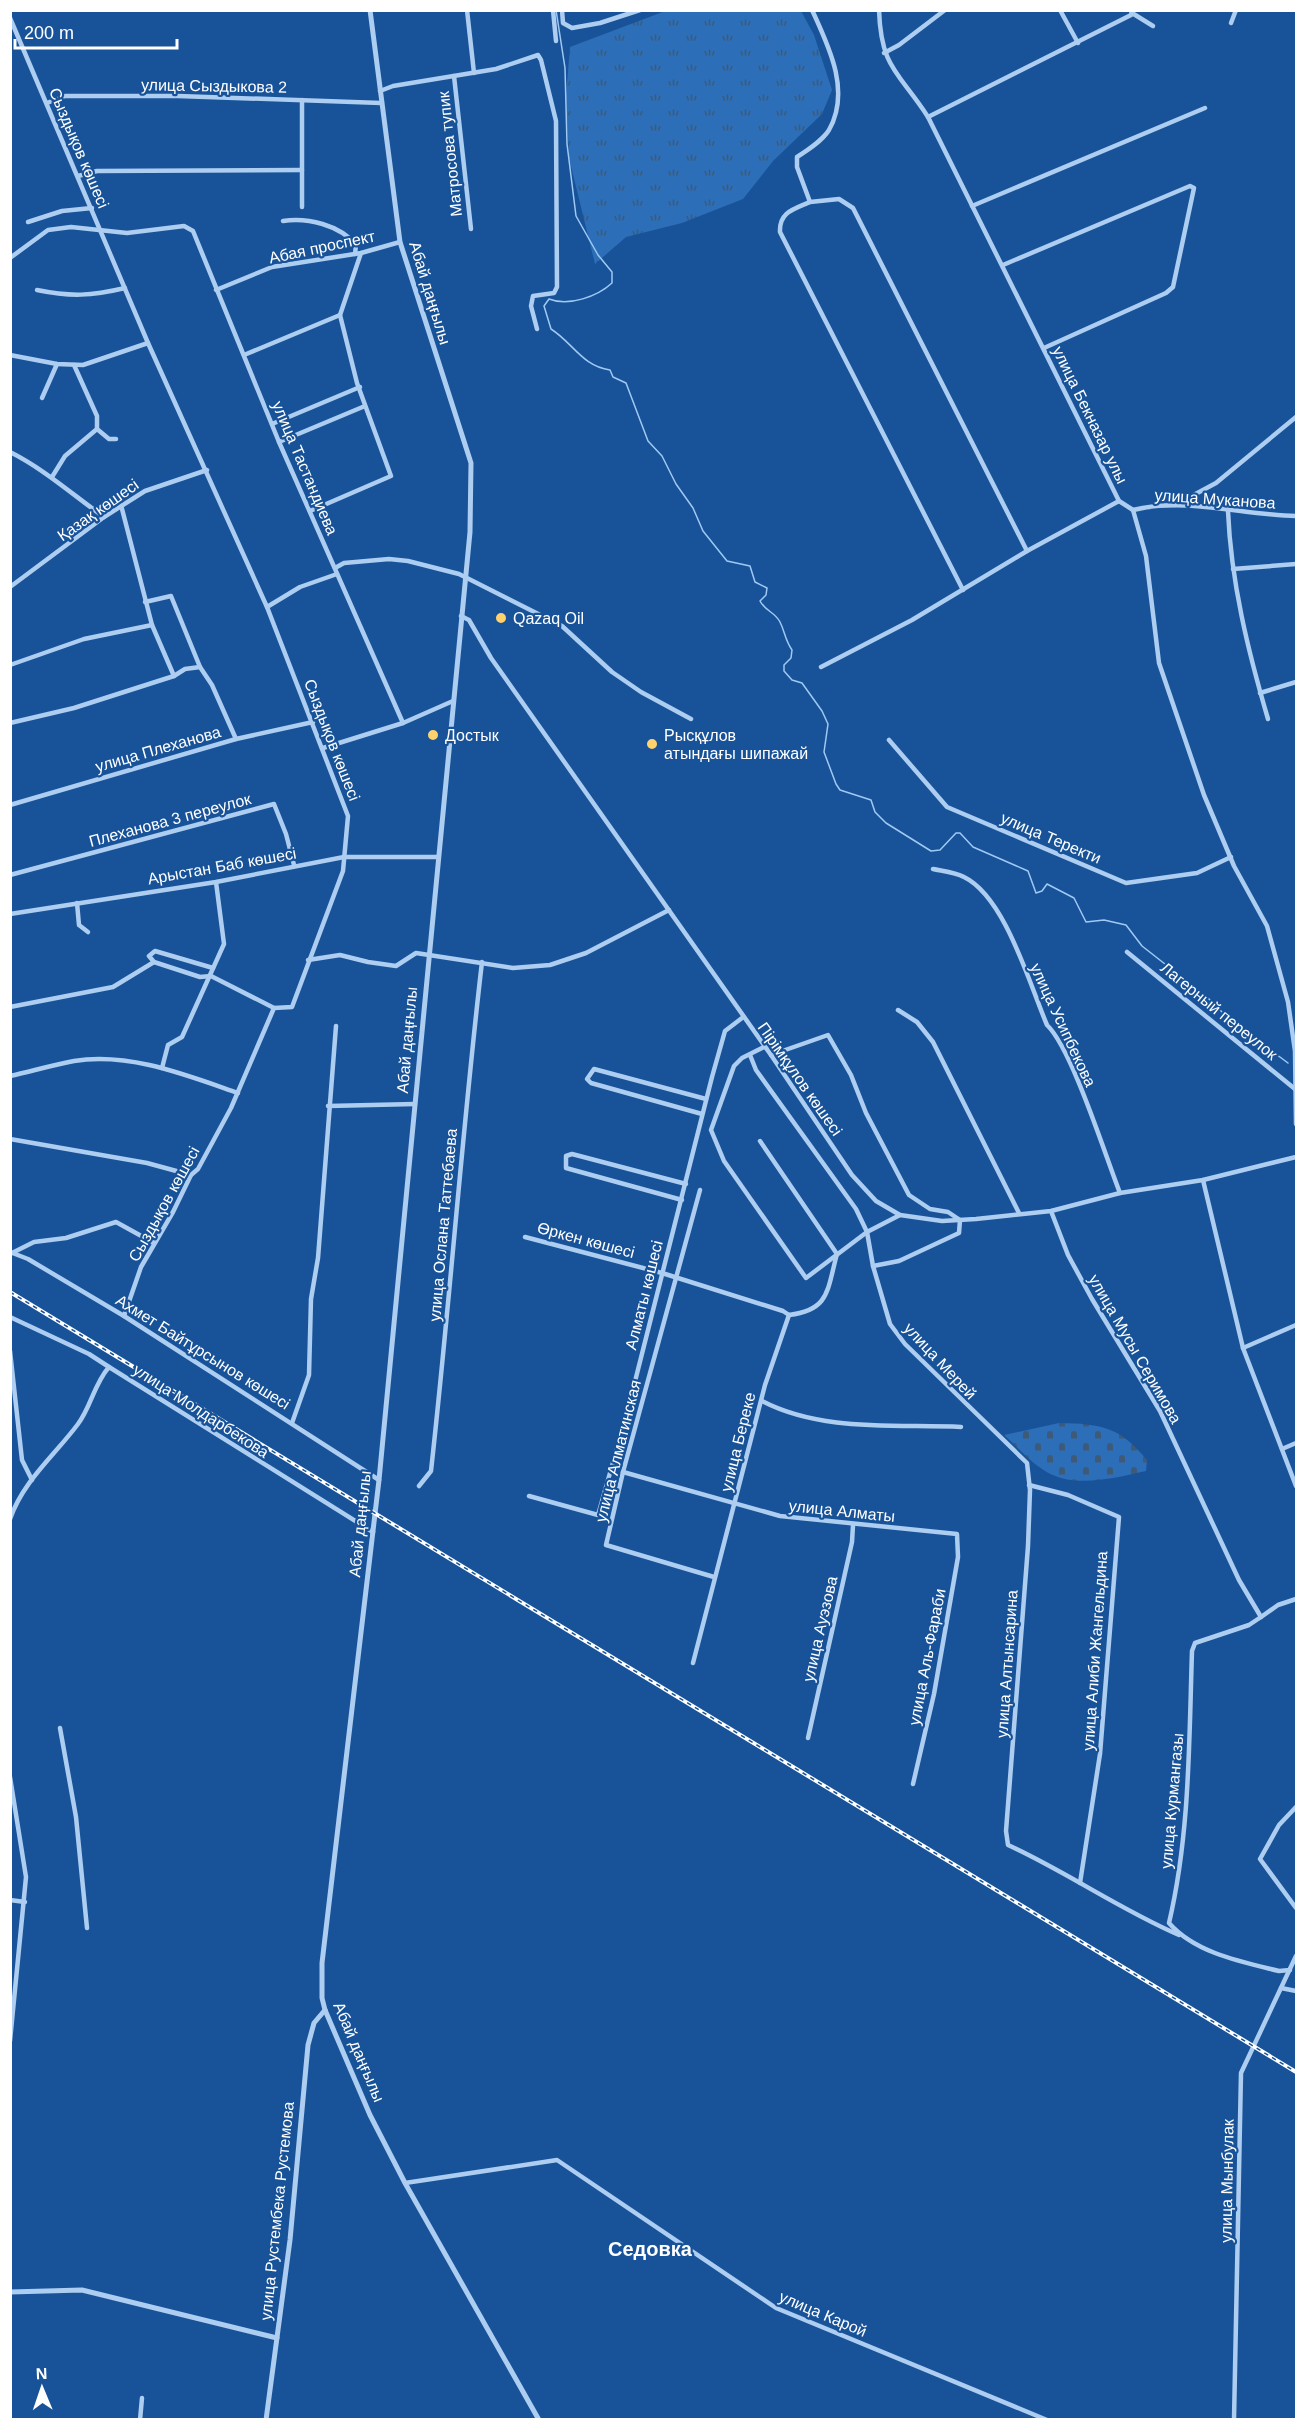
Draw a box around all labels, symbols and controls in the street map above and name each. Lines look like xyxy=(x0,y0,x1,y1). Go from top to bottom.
scale bar xyxy=(15,12,177,50)
text: 200 m xyxy=(24,23,74,43)
street label: улица Сыздыкова 2 xyxy=(141,76,287,96)
street label: Сыздықов көшесі xyxy=(46,85,112,211)
street label: Матросова тупик xyxy=(435,89,465,218)
street label: Абая проспект xyxy=(267,227,377,267)
street label: Абай даңғылы xyxy=(406,239,454,347)
street label: улица Бекназар улы xyxy=(1049,344,1131,486)
street label: улица Тастандиева xyxy=(269,399,341,538)
street label: Қазақ көшесі xyxy=(54,476,142,544)
street label: улица Муканова xyxy=(1154,486,1276,512)
place label: Qazaq Oil xyxy=(513,610,584,627)
marker: Qazaq Oil xyxy=(494,611,508,625)
street label: Сыздықов көшесі xyxy=(301,677,363,803)
street label: улица Плеханова xyxy=(93,723,223,775)
place label: Достык xyxy=(445,727,500,744)
place label: Рысқұлов атындағы шипажай xyxy=(664,727,808,762)
marker: Достык xyxy=(426,728,440,742)
marker: Рысқұлов атындағы шипажай xyxy=(645,737,659,751)
street label: Плеханова 3 переулок xyxy=(87,790,254,850)
street label: улица Теректи xyxy=(998,809,1104,867)
street label: Арыстан Баб көшесі xyxy=(146,845,298,887)
street label: Лагерный переулок xyxy=(1157,959,1281,1064)
street label: улица Усипбекова xyxy=(1027,961,1099,1090)
street label: Абай даңғылы xyxy=(394,986,420,1094)
street label: Пірімқұлов көшесі xyxy=(755,1019,845,1139)
street label: улица Ослана Таттебаева xyxy=(426,1128,460,1322)
street label: Сыздықов көшесі xyxy=(125,1144,203,1264)
street label: Өркен көшесі xyxy=(536,1219,636,1261)
street label: Алматы көшесі xyxy=(622,1239,666,1351)
street label: улица Мусы Серимова xyxy=(1085,1272,1185,1427)
street label: Ахмет Байтұрсынов көшесі xyxy=(113,1291,293,1413)
street label: улица Мерей xyxy=(901,1320,979,1402)
street label: улица Молдарбекова xyxy=(130,1361,272,1461)
street label: улица Алматинская xyxy=(592,1378,644,1524)
street label: улица Береке xyxy=(717,1391,759,1493)
street label: Абай даңғылы xyxy=(346,1470,374,1578)
street label: улица Алматы xyxy=(788,1497,896,1525)
street label: улица Алиби Жангельдина xyxy=(1080,1550,1110,1751)
street label: улица Ауэзова xyxy=(800,1574,840,1684)
street label: улица Аль-Фараби xyxy=(905,1587,949,1727)
street label: улица Алтынсарина xyxy=(993,1589,1021,1739)
street label: улица Курмангазы xyxy=(1158,1732,1186,1870)
street label: Абай даңғылы xyxy=(330,1999,388,2105)
street label: улица Рустембека Рустемова xyxy=(257,2101,297,2321)
street label: улица Мынбулак xyxy=(1217,2118,1237,2243)
district label: Седовка xyxy=(608,2238,693,2260)
street label: улица Карой xyxy=(777,2288,869,2340)
north arrow xyxy=(12,2358,72,2418)
text: N xyxy=(35,2365,48,2382)

